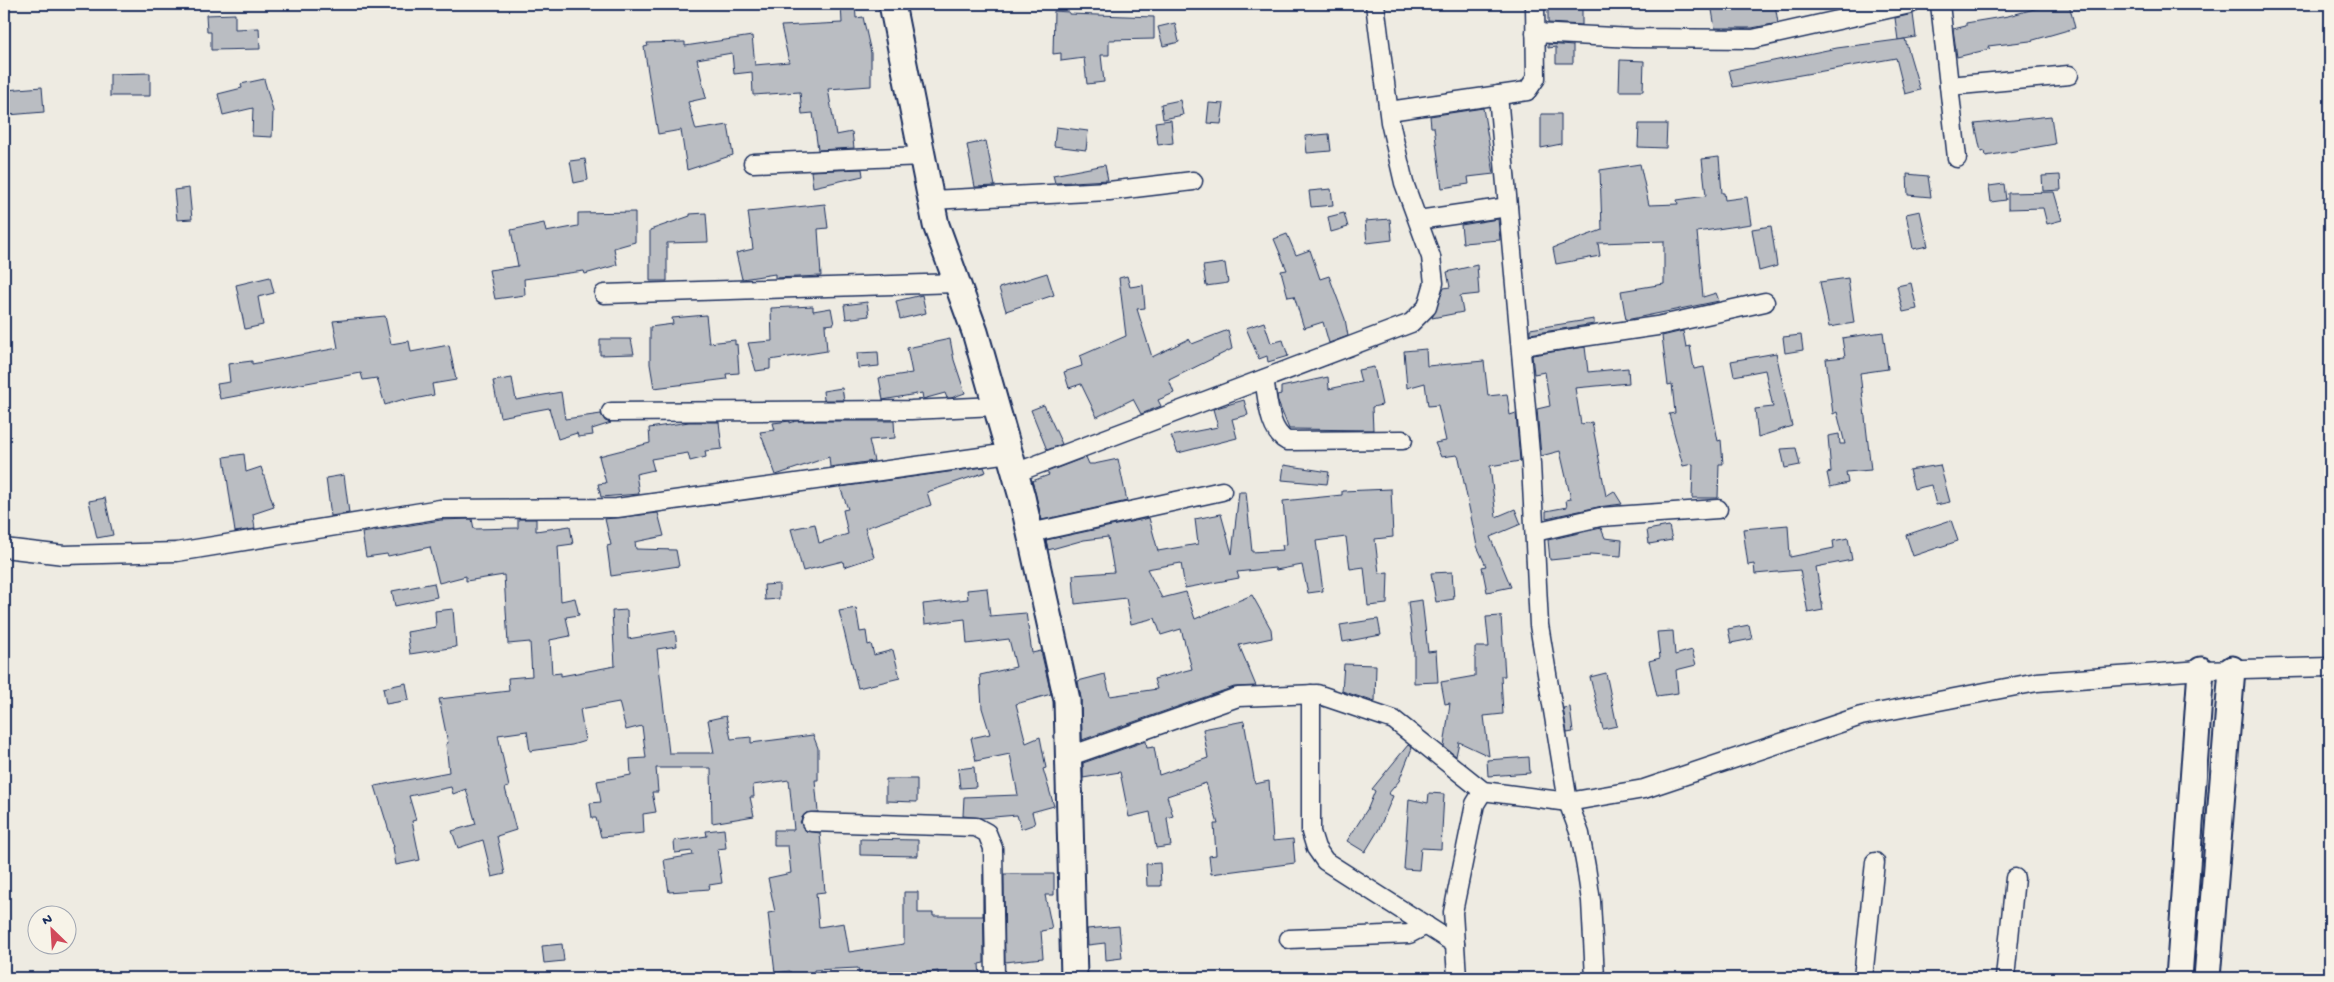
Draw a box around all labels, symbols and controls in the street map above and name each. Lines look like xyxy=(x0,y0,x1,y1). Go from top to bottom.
north arrow xyxy=(28,904,78,954)
text: N xyxy=(40,911,55,930)

